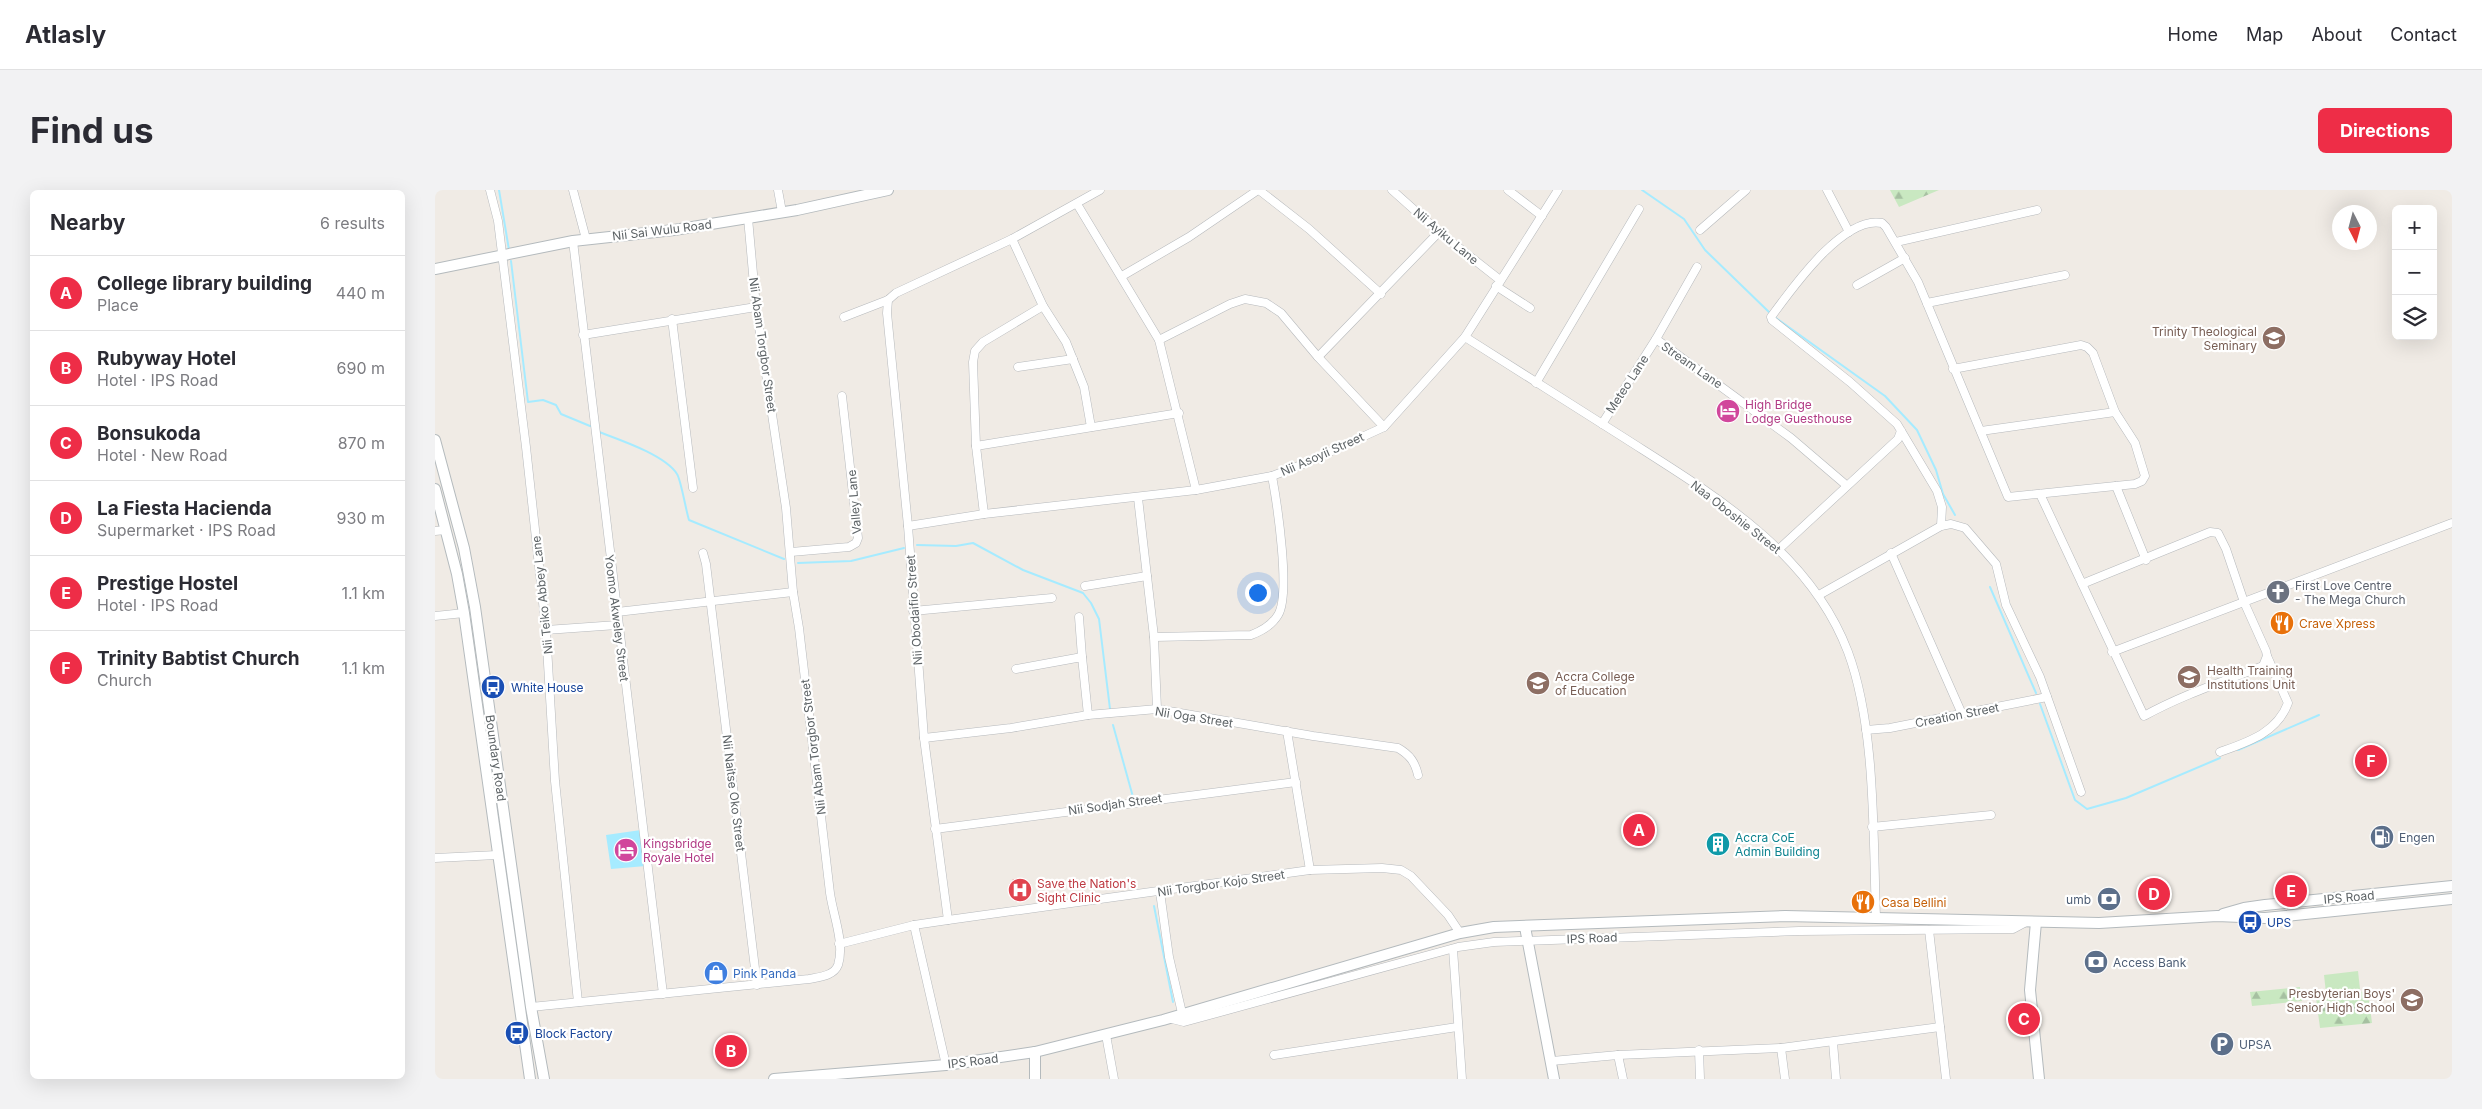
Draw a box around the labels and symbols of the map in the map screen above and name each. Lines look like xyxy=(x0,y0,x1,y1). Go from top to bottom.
street label: Nii Ayiku Lane xyxy=(1411,205,1481,267)
north arrow xyxy=(2332,205,2377,250)
street label: Nii Sai Wulu Road xyxy=(611,216,713,244)
street label: Nii Abam Torgbor Street xyxy=(746,276,780,414)
place label: Trinity Theological Seminary xyxy=(2152,324,2257,353)
school or university icon: Trinity Theological Seminary xyxy=(2261,325,2287,351)
street label: Stream Lane xyxy=(1658,338,1726,392)
street label: Meteo Lane xyxy=(1603,352,1651,416)
place label: High Bridge Lodge Guesthouse xyxy=(1745,397,1852,426)
hotel icon: High Bridge Lodge Guesthouse xyxy=(1715,398,1741,424)
street label: Nii Asoyii Street xyxy=(1278,429,1366,479)
street label: Valley Lane xyxy=(844,469,864,535)
street label: Naa Oboshie Street xyxy=(1688,477,1784,557)
street label: Nii Teiko Abbey Lane xyxy=(528,535,556,655)
street label: Yoomo Akweley Street xyxy=(602,554,632,682)
street label: Nii Obodaifio Street xyxy=(903,554,925,666)
place label: First Love Centre - The Mega Church xyxy=(2295,578,2406,607)
church icon: First Love Centre - The Mega Church xyxy=(2265,579,2291,605)
your location xyxy=(1245,580,1271,606)
restaurant icon: Crave Xpress xyxy=(2269,610,2295,636)
place label: Crave Xpress xyxy=(2299,616,2375,631)
place label: Health Training Institutions Unit xyxy=(2207,663,2295,692)
school or university icon: Health Training Institutions Unit xyxy=(2176,664,2202,690)
place label: Accra College of Education xyxy=(1555,669,1635,698)
school or university icon: Accra College of Education xyxy=(1525,670,1551,696)
bus stop icon: White House xyxy=(480,674,506,700)
street label: Nii Abam Torgbor Street xyxy=(797,678,829,816)
place label: White House xyxy=(511,680,584,695)
street label: Creation Street xyxy=(1914,699,2000,730)
street label: Nii Oga Street xyxy=(1154,703,1234,731)
street label: Boundary Road xyxy=(483,714,509,802)
street label: Nii Naitse Oko Street xyxy=(719,734,749,852)
pin: F xyxy=(2355,742,2387,780)
street label: Nii Sodjah Street xyxy=(1067,790,1163,818)
pin: A xyxy=(1623,811,1655,849)
fuel station icon: Engen xyxy=(2369,824,2395,850)
place label: Accra CoE Admin Building xyxy=(1735,830,1820,859)
place label: Engen xyxy=(2399,830,2435,845)
building icon: Accra CoE Admin Building xyxy=(1705,831,1731,857)
place label: Kingsbridge Royale Hotel xyxy=(643,836,714,865)
hotel icon: Kingsbridge Royale Hotel xyxy=(613,837,639,863)
street label: Nii Torgbor Kojo Street xyxy=(1156,867,1286,899)
pin: E xyxy=(2275,872,2307,910)
pin: D xyxy=(2138,875,2170,913)
place label: Save the Nation's Sight Clinic xyxy=(1037,876,1136,905)
hospital icon: Save the Nation's Sight Clinic xyxy=(1007,877,1033,903)
bank icon: umb xyxy=(2096,886,2122,912)
street label: IPS Road xyxy=(2323,887,2375,907)
restaurant icon: Casa Bellini xyxy=(1850,889,1876,915)
place label: umb xyxy=(2066,892,2091,907)
place label: Casa Bellini xyxy=(1881,895,1947,910)
bus stop icon: UPS xyxy=(2237,909,2263,935)
place label: UPS xyxy=(2267,915,2292,930)
street label: IPS Road xyxy=(1566,930,1618,946)
bank icon: Access Bank xyxy=(2083,949,2109,975)
place label: Access Bank xyxy=(2113,955,2187,970)
shop icon: Pink Panda xyxy=(703,960,729,986)
place label: Pink Panda xyxy=(733,966,796,981)
place label: Presbyterian Boys' Senior High School xyxy=(2287,986,2395,1015)
school or university icon: Presbyterian Boys' Senior High School xyxy=(2399,987,2425,1013)
pin: C xyxy=(2008,1000,2040,1038)
bus stop icon: Block Factory xyxy=(504,1020,530,1046)
place label: Block Factory xyxy=(535,1026,613,1041)
parking icon: UPSA xyxy=(2209,1031,2235,1057)
pin: B xyxy=(715,1032,747,1070)
place label: UPSA xyxy=(2239,1037,2272,1052)
street label: IPS Road xyxy=(947,1050,999,1072)

